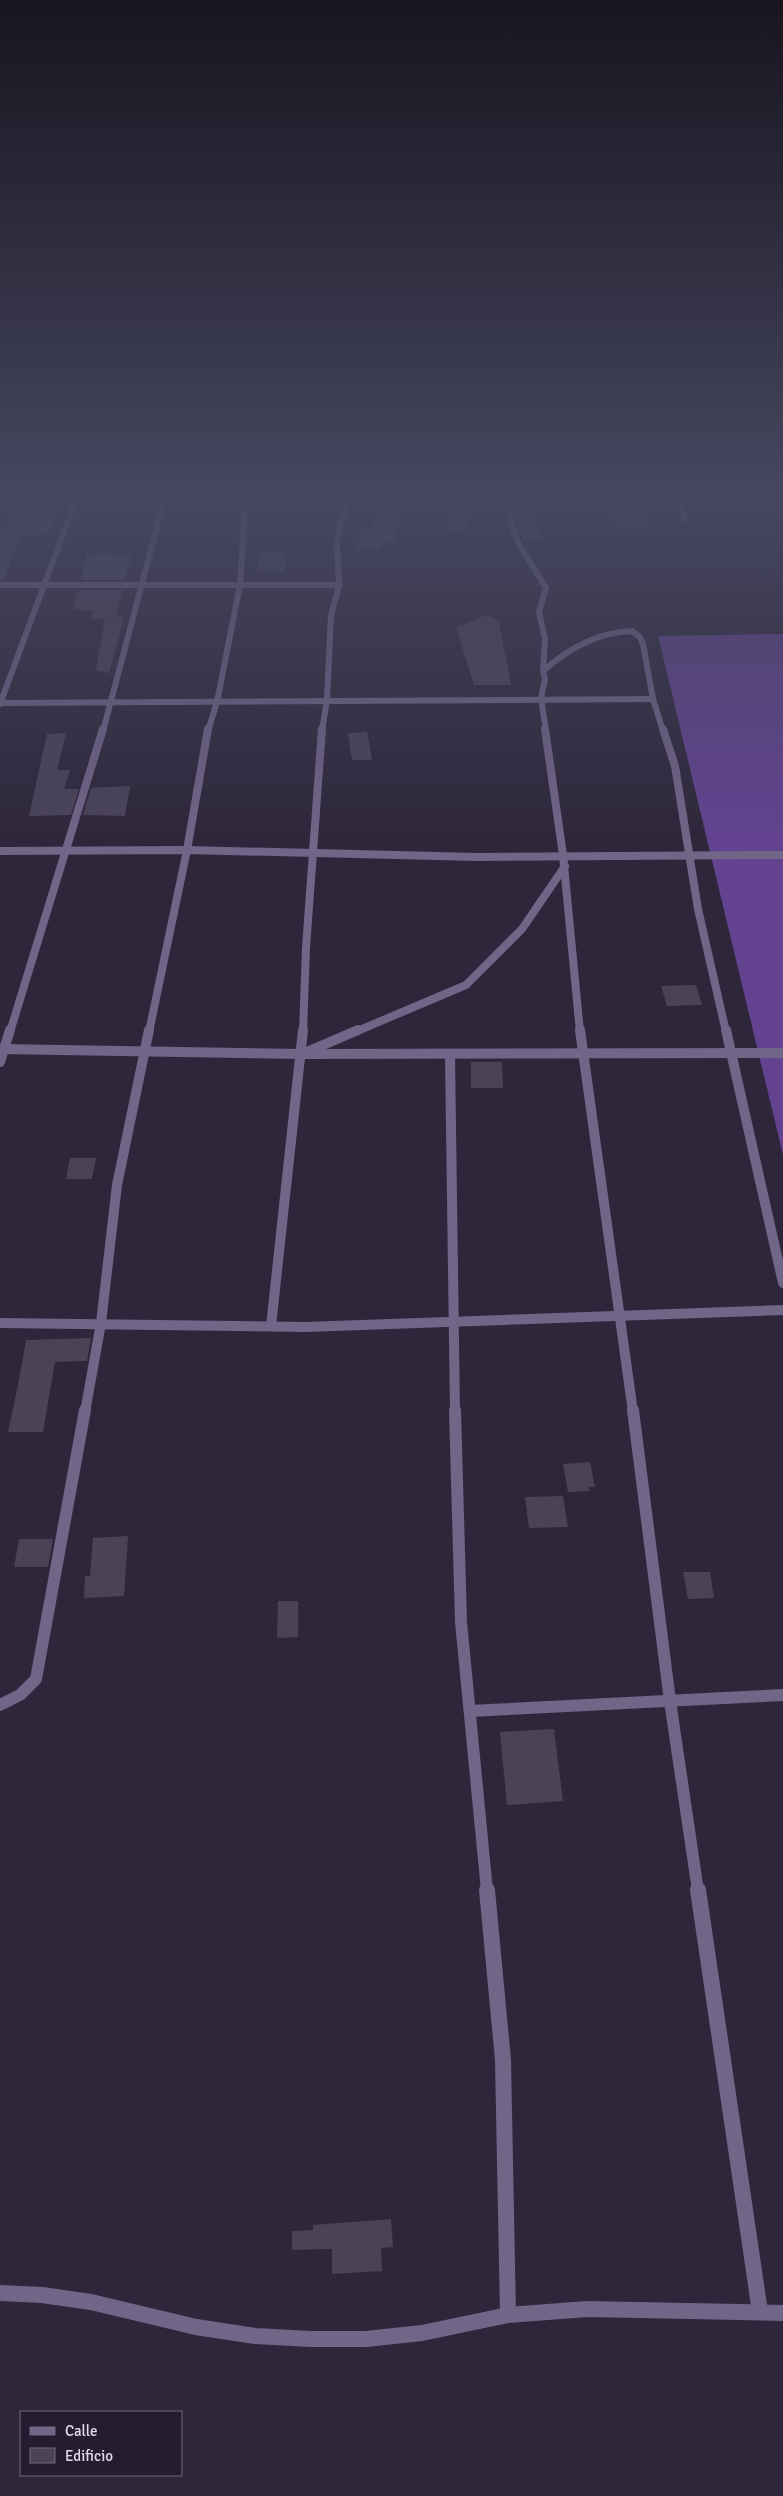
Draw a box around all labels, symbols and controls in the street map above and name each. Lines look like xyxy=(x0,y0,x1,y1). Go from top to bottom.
legend xyxy=(20,2411,182,2476)
text: Calle xyxy=(65,2422,98,2440)
text: Edificio xyxy=(65,2447,113,2465)

